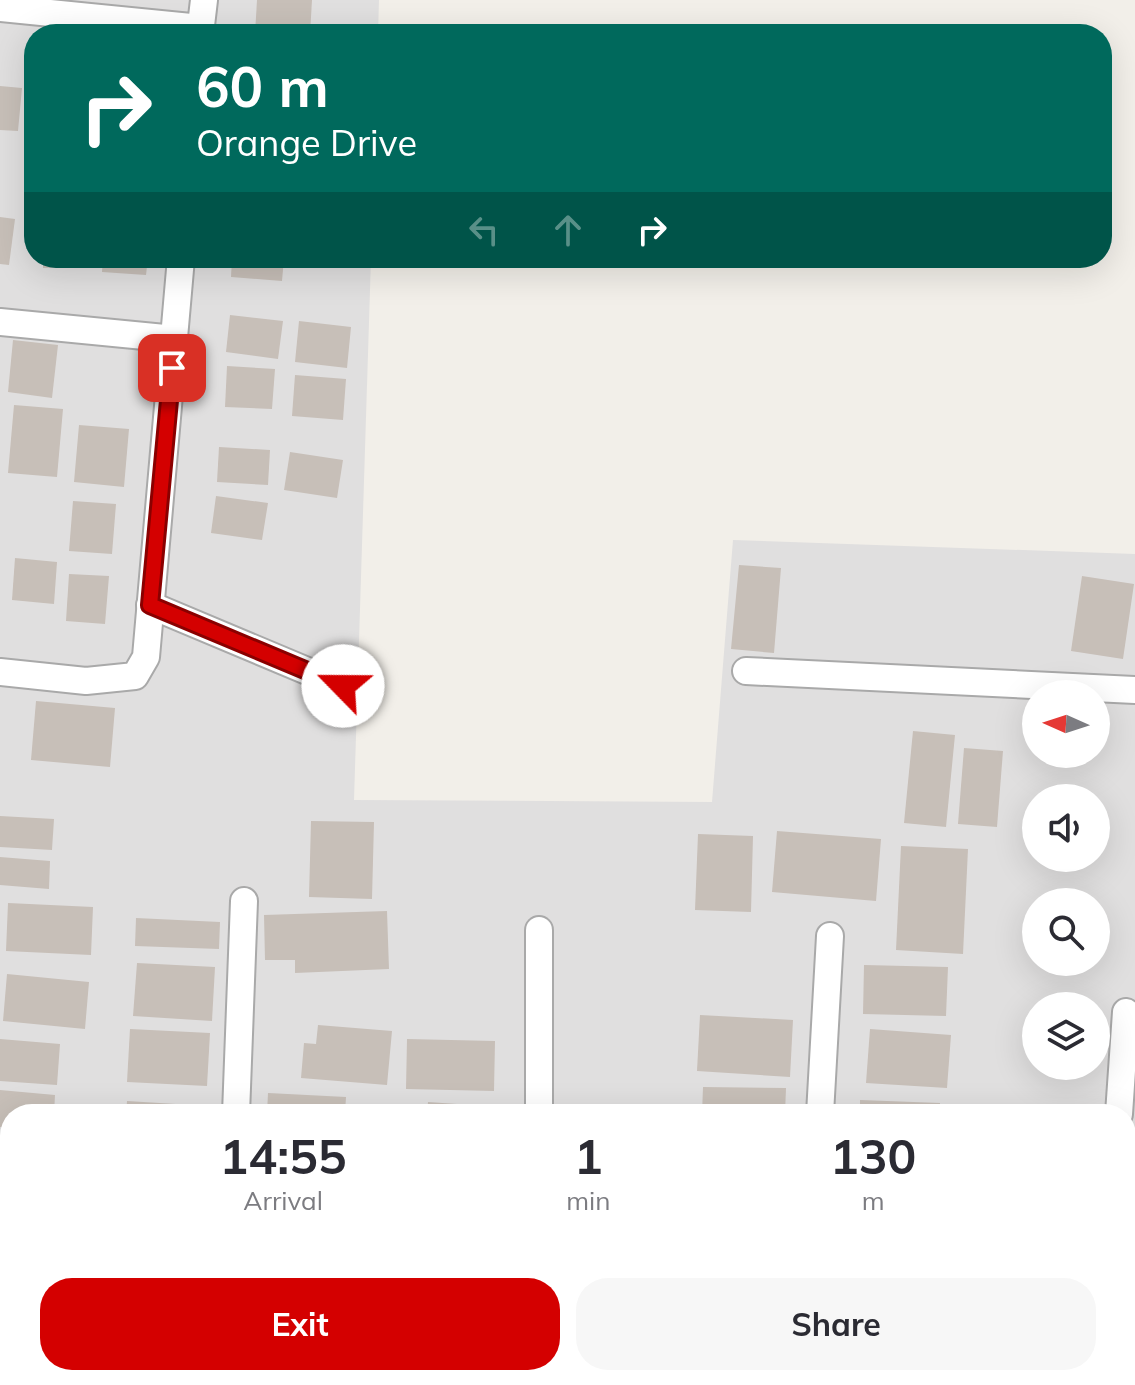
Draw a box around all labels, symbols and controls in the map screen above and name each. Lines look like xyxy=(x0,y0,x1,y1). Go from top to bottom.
text: 60 m xyxy=(196,51,329,121)
icon: right xyxy=(64,56,168,160)
text: Orange Drive xyxy=(196,120,417,165)
icon: left xyxy=(462,208,506,252)
icon: ahead xyxy=(546,208,590,252)
icon: right xyxy=(630,208,674,252)
pin xyxy=(138,334,206,402)
icon: arrive xyxy=(150,346,194,390)
position arrow xyxy=(301,644,385,728)
north arrow xyxy=(1022,680,1110,768)
map controls xyxy=(1022,680,1110,1080)
button: sound xyxy=(1022,784,1110,872)
button: search xyxy=(1022,888,1110,976)
button: layers xyxy=(1022,992,1110,1080)
text: 14:55 xyxy=(220,1126,347,1186)
text: 1 xyxy=(574,1126,603,1186)
text: 130 xyxy=(830,1126,916,1186)
text: Arrival xyxy=(243,1184,323,1217)
text: min xyxy=(566,1184,610,1217)
text: m xyxy=(862,1184,885,1217)
button: Exit xyxy=(40,1278,560,1370)
button: Share xyxy=(576,1278,1096,1370)

